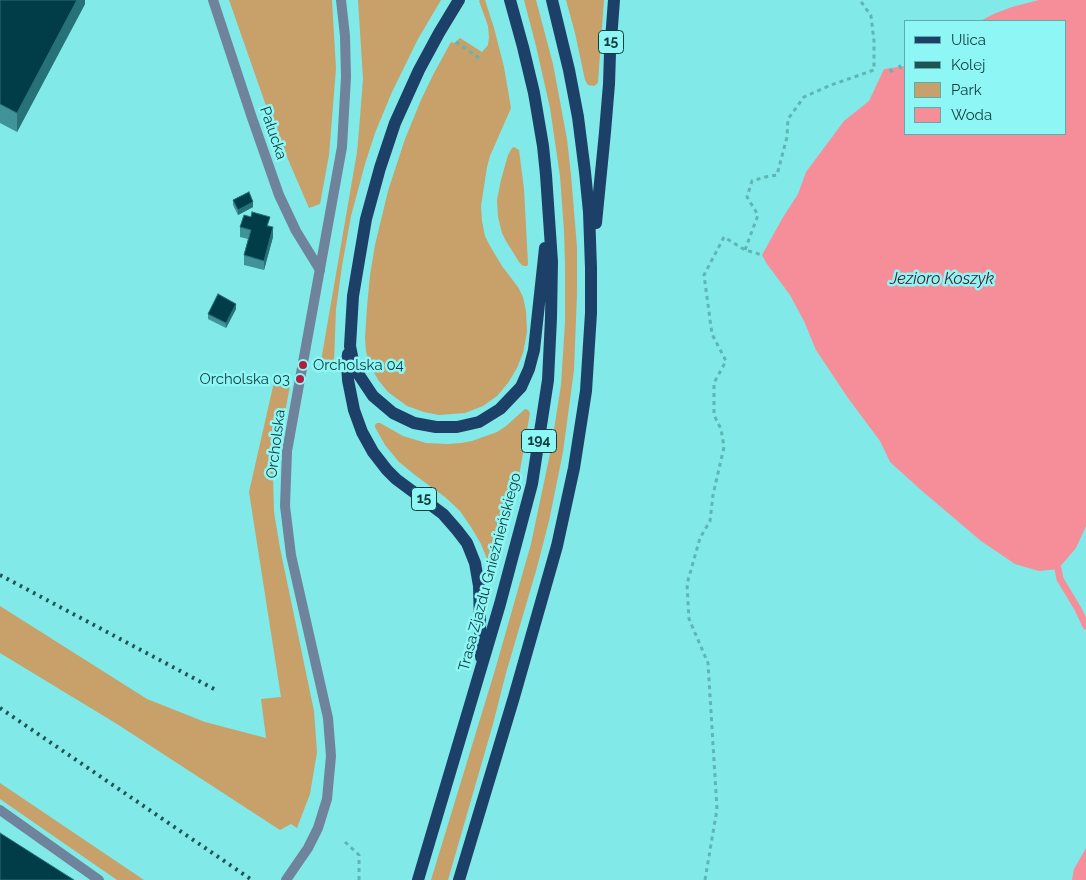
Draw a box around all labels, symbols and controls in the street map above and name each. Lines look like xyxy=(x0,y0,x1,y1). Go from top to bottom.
legend xyxy=(904,20,1066,135)
road number: 15 xyxy=(598,31,624,54)
text: Ulica xyxy=(951,31,986,49)
text: Kolej xyxy=(951,56,985,74)
text: Park xyxy=(951,81,982,99)
street label: Pałucka xyxy=(256,104,290,162)
text: Woda xyxy=(951,106,992,124)
water label: Jezioro Koszyk xyxy=(890,269,994,289)
place label: Orcholska 04 xyxy=(313,356,404,374)
marker: Orcholska 04 xyxy=(297,359,309,371)
place label: Orcholska 03 xyxy=(199,370,290,388)
marker: Orcholska 03 xyxy=(294,373,306,385)
street label: Orcholska xyxy=(263,408,289,480)
road number: 194 xyxy=(522,430,556,452)
street label: Trasa Zjazdu Gnieźnieńskiego xyxy=(455,471,525,673)
road number: 15 xyxy=(412,488,436,510)

